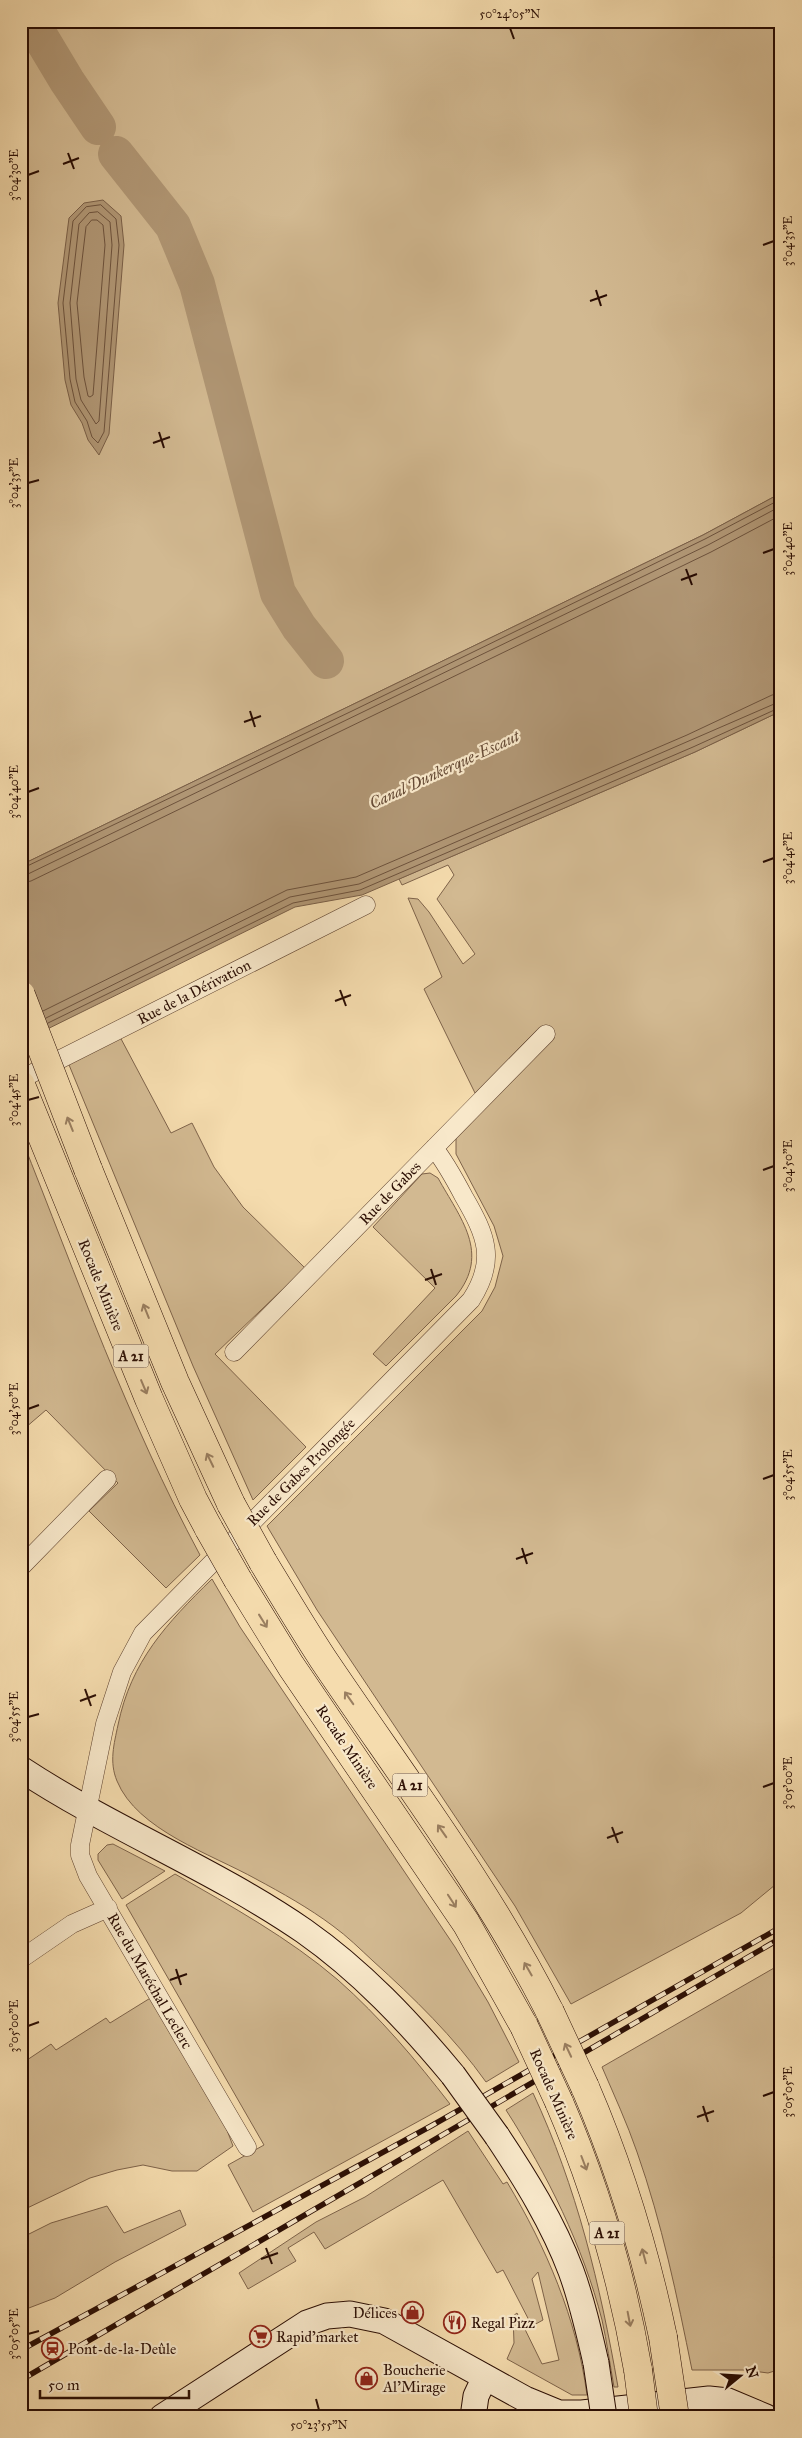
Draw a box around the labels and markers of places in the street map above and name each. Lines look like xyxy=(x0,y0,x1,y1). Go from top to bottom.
shop icon: Délices xyxy=(401,2301,425,2325)
place label: Délices xyxy=(353,2304,397,2322)
restaurant icon: Regal Pizz xyxy=(443,2311,467,2335)
place label: Regal Pizz xyxy=(471,2314,535,2332)
supermarket icon: Rapid’market xyxy=(248,2325,272,2349)
place label: Rapid’market xyxy=(276,2328,359,2346)
station icon: Pont-de-la-Deûle xyxy=(40,2337,64,2361)
place label: Pont-de-la-Deûle xyxy=(68,2340,176,2358)
place label: Boucherie Al'Mirage xyxy=(382,2361,446,2396)
shop icon: Boucherie Al'Mirage xyxy=(355,2367,379,2391)

